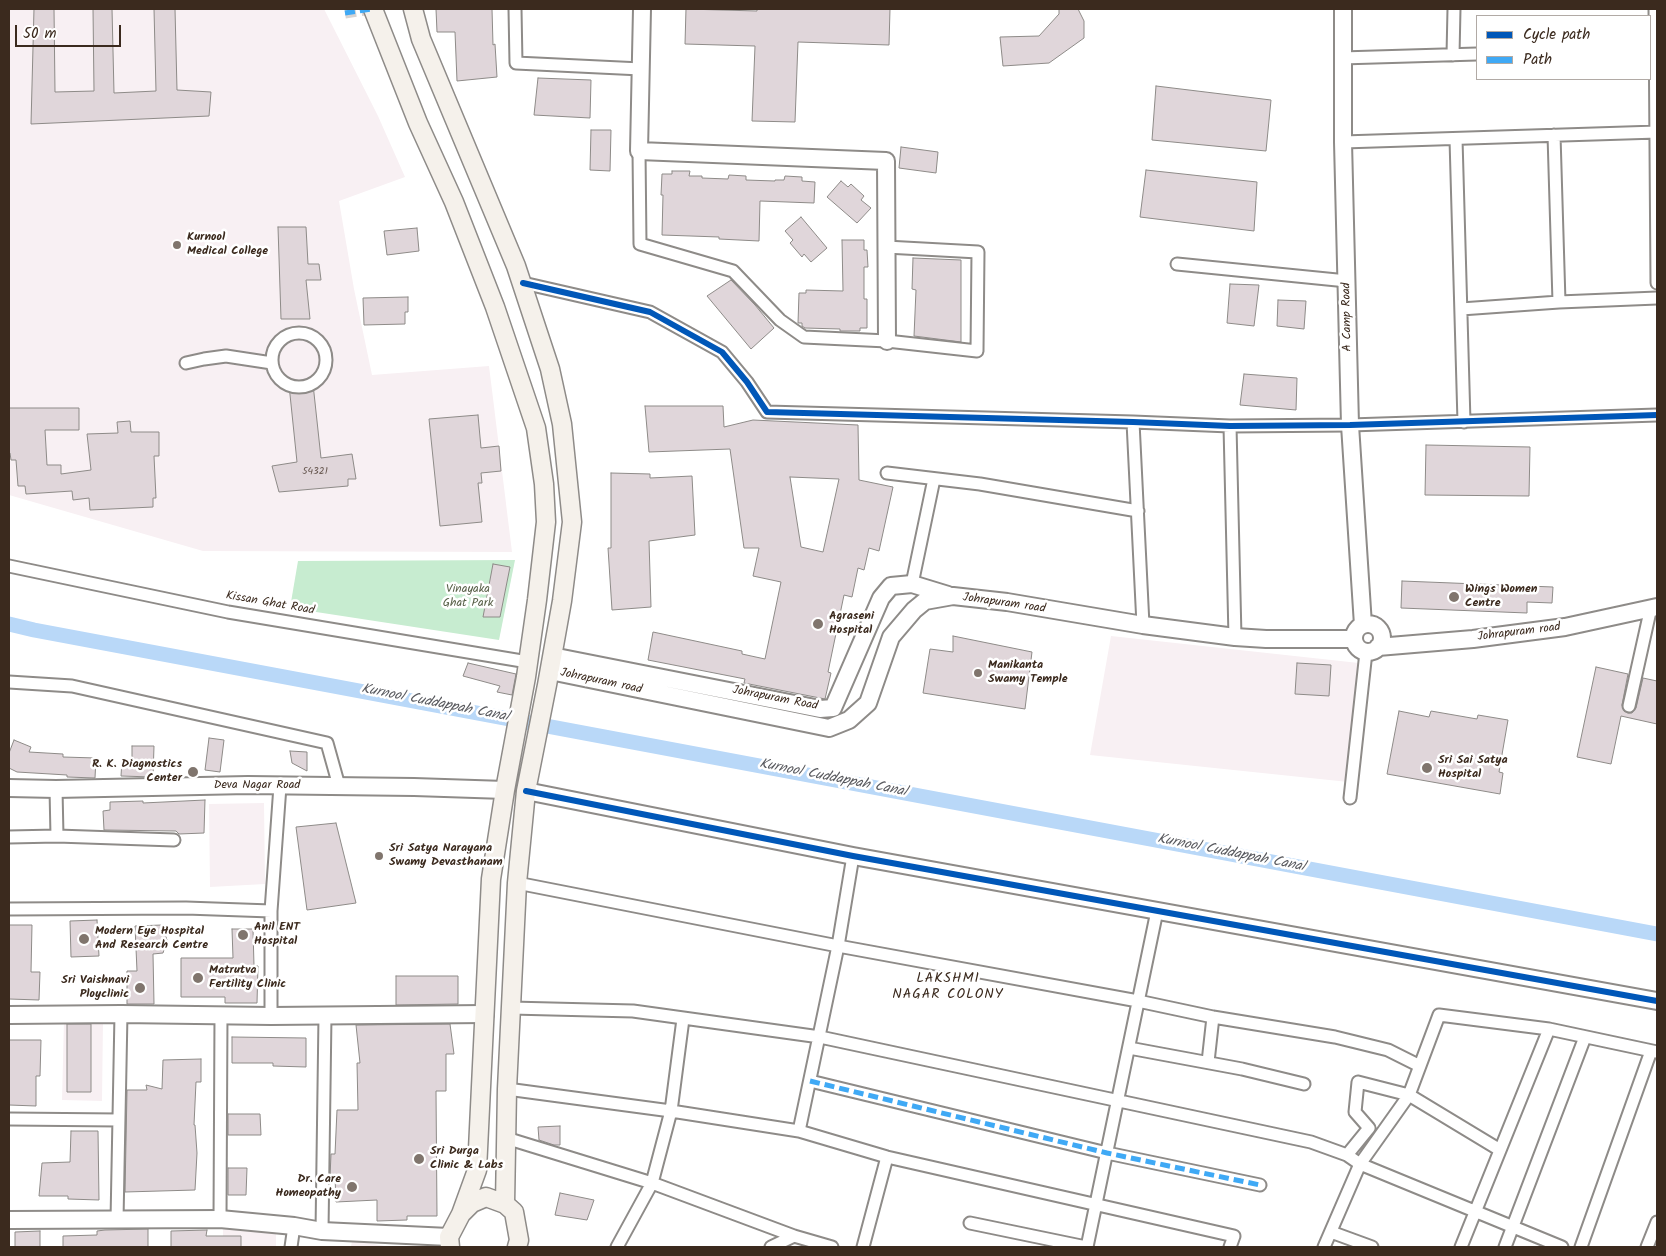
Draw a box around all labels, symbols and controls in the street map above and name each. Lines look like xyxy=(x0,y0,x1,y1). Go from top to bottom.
scale bar xyxy=(18,15,124,47)
legend xyxy=(1476,15,1651,80)
text: 50 m xyxy=(23,22,57,46)
text: Cycle path xyxy=(1523,23,1590,47)
text: Path xyxy=(1523,48,1552,72)
place label: Kurnool Medical College xyxy=(187,231,268,259)
marker: Kurnool Medical College xyxy=(171,239,183,251)
street label: A Camp Road xyxy=(1340,282,1356,352)
house number: 54321 xyxy=(302,466,328,478)
park label: Vinayaka Ghat Park xyxy=(443,583,493,611)
place label: Wings Women Centre xyxy=(1465,583,1537,611)
street label: Kissan Ghat Road xyxy=(224,589,316,619)
marker: Wings Women Centre xyxy=(1447,590,1461,604)
street label: Johrapuram road xyxy=(962,591,1046,617)
place label: Agraseni Hospital xyxy=(829,610,874,638)
marker: Agraseni Hospital xyxy=(811,617,825,631)
street label: Johrapuram road xyxy=(1477,621,1561,645)
place label: Manikanta Swamy Temple xyxy=(988,659,1068,687)
street label: Johrapuram road xyxy=(559,666,643,698)
marker: Manikanta Swamy Temple xyxy=(972,667,984,679)
water label: Kurnool Cuddappah Canal xyxy=(360,681,510,727)
street label: Johrapuram Road xyxy=(731,684,819,714)
place label: Sri Sai Satya Hospital xyxy=(1438,754,1508,782)
water label: Kurnool Cuddappah Canal xyxy=(758,756,908,802)
place label: R. K. Diagnostics Center xyxy=(92,758,182,786)
marker: Sri Sai Satya Hospital xyxy=(1420,761,1434,775)
marker: R. K. Diagnostics Center xyxy=(186,765,200,779)
street label: Deva Nagar Road xyxy=(214,779,300,793)
water label: Kurnool Cuddappah Canal xyxy=(1156,831,1306,877)
place label: Sri Satya Narayana Swamy Devasthanam xyxy=(389,842,502,870)
marker: Sri Satya Narayana Swamy Devasthanam xyxy=(373,850,385,862)
place label: Anil ENT Hospital xyxy=(254,921,300,949)
place label: Modern Eye Hospital And Research Centre xyxy=(95,925,208,953)
marker: Anil ENT Hospital xyxy=(236,928,250,942)
marker: Modern Eye Hospital And Research Centre xyxy=(77,932,91,946)
place label: Matrutva Fertility Clinic xyxy=(209,964,286,992)
marker: Matrutva Fertility Clinic xyxy=(191,971,205,985)
district label: LAKSHMI NAGAR COLONY xyxy=(891,972,1005,1004)
place label: Sri Vaishnavi Ployclinic xyxy=(61,974,129,1002)
marker: Sri Vaishnavi Ployclinic xyxy=(133,981,147,995)
place label: Sri Durga Clinic & Labs xyxy=(430,1145,503,1173)
marker: Sri Durga Clinic & Labs xyxy=(412,1152,426,1166)
place label: Dr. Care Homeopathy xyxy=(276,1173,341,1201)
marker: Dr. Care Homeopathy xyxy=(345,1180,359,1194)

